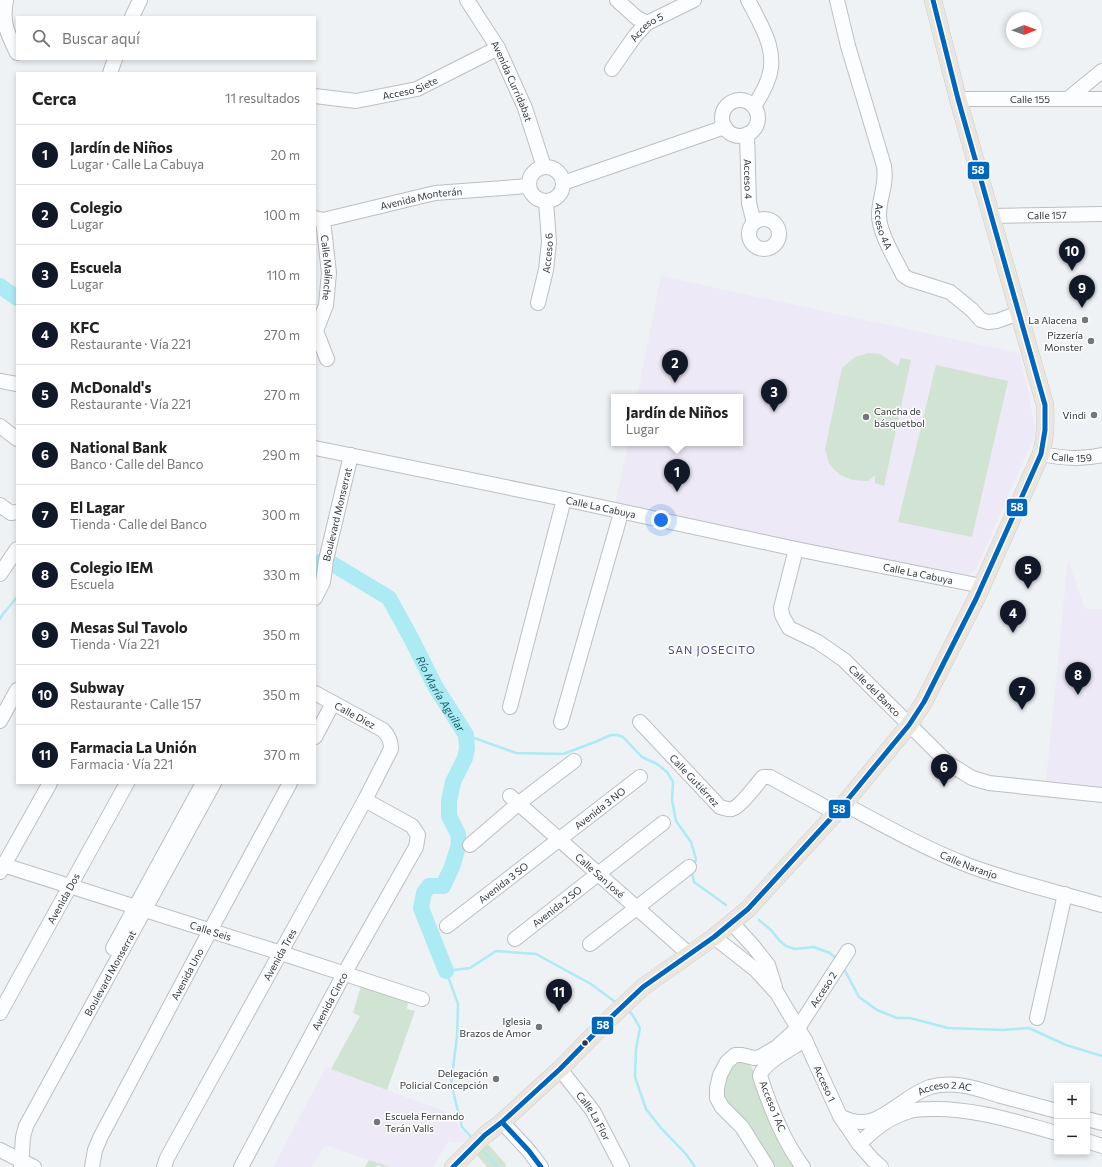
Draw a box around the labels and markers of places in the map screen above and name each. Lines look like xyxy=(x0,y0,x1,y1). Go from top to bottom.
pin: 10 xyxy=(1059,238,1085,271)
pin: 9 xyxy=(1069,275,1095,308)
place label: La Alacena xyxy=(1028,314,1077,326)
marker: La Alacena xyxy=(1080,315,1090,325)
place label: Pizzería Monster xyxy=(1044,329,1083,353)
marker: Pizzería Monster xyxy=(1086,336,1096,346)
pin: 2 xyxy=(662,350,688,383)
pin: 3 xyxy=(761,379,787,412)
place label: Cancha de básquetbol xyxy=(874,405,925,429)
place label: Vindi xyxy=(1062,409,1086,421)
marker: Vindi xyxy=(1089,410,1099,420)
marker: Cancha de básquetbol xyxy=(861,412,871,422)
pin: 1 xyxy=(664,459,690,492)
pin: 5 xyxy=(1015,556,1041,589)
pin: 4 xyxy=(1000,600,1026,633)
pin: 8 xyxy=(1065,662,1091,695)
pin: 7 xyxy=(1009,677,1035,710)
pin: 6 xyxy=(931,754,957,787)
pin: 11 xyxy=(546,979,572,1012)
place label: Iglesia Brazos de Amor xyxy=(460,1015,531,1039)
marker: Iglesia Brazos de Amor xyxy=(534,1022,544,1032)
unlabelled marker xyxy=(580,1038,590,1048)
place label: Delegación Policial Concepción xyxy=(400,1067,488,1091)
marker: Delegación Policial Concepción xyxy=(491,1074,501,1084)
place label: Escuela Fernando Terán Valls xyxy=(385,1110,464,1134)
marker: Escuela Fernando Terán Valls xyxy=(372,1117,382,1127)

